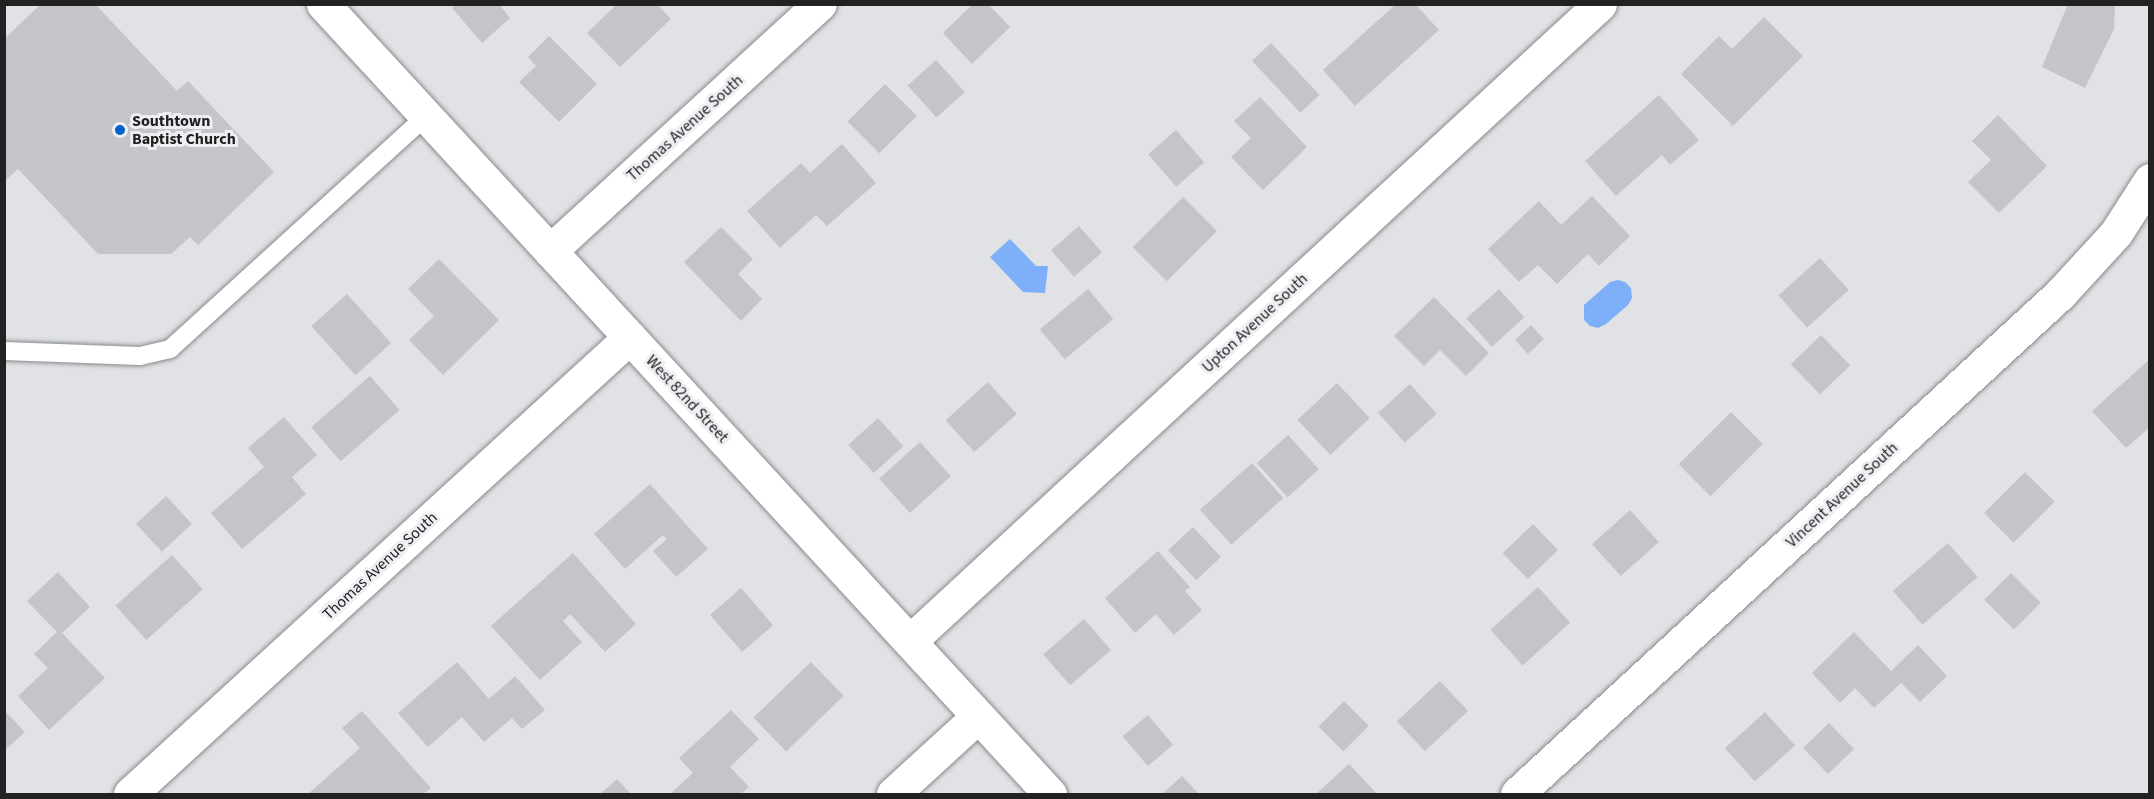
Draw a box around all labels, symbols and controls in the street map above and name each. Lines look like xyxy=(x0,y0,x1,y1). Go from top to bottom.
street label: Thomas Avenue South xyxy=(623,71,747,185)
place label: Southtown Baptist Church xyxy=(132,111,236,149)
marker: Southtown Baptist Church xyxy=(113,123,127,137)
street label: Upton Avenue South xyxy=(1198,269,1312,377)
street label: West 82nd Street xyxy=(642,351,732,447)
street label: Vincent Avenue South xyxy=(1782,438,1902,552)
street label: Thomas Avenue South xyxy=(319,508,441,624)

